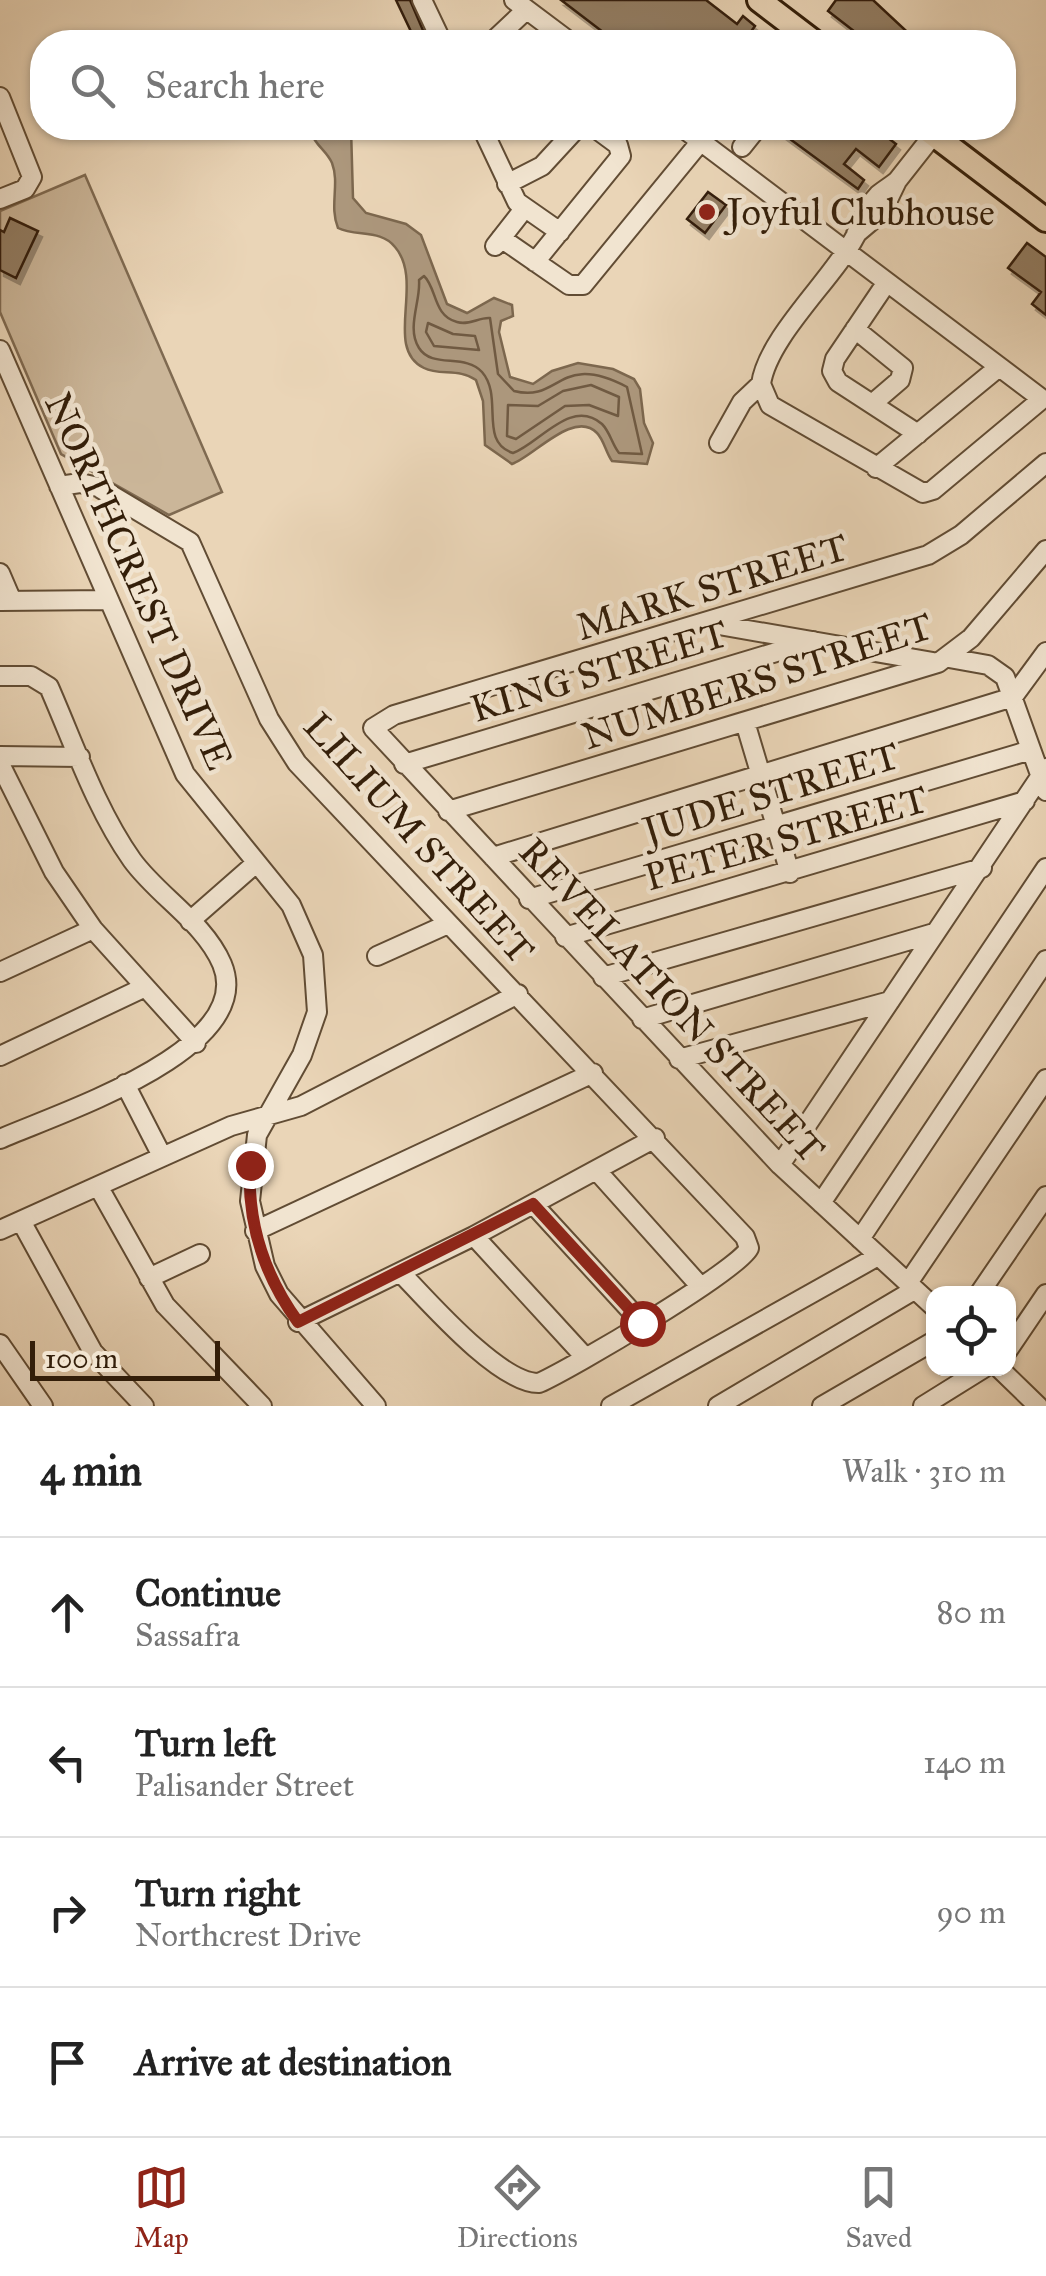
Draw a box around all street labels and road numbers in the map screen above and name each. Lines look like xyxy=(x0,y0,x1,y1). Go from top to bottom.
street label: NORTHCREST DRIVE xyxy=(35,386,243,776)
street label: MARK STREET xyxy=(571,524,853,650)
street label: NUMBERS STREET xyxy=(576,603,938,759)
street label: KING STREET xyxy=(465,610,733,732)
street label: LILIUM STREET xyxy=(294,703,544,973)
street label: JUDE STREET xyxy=(634,732,905,856)
street label: PETER STREET xyxy=(639,776,933,900)
street label: REVELATION STREET xyxy=(510,828,834,1172)

